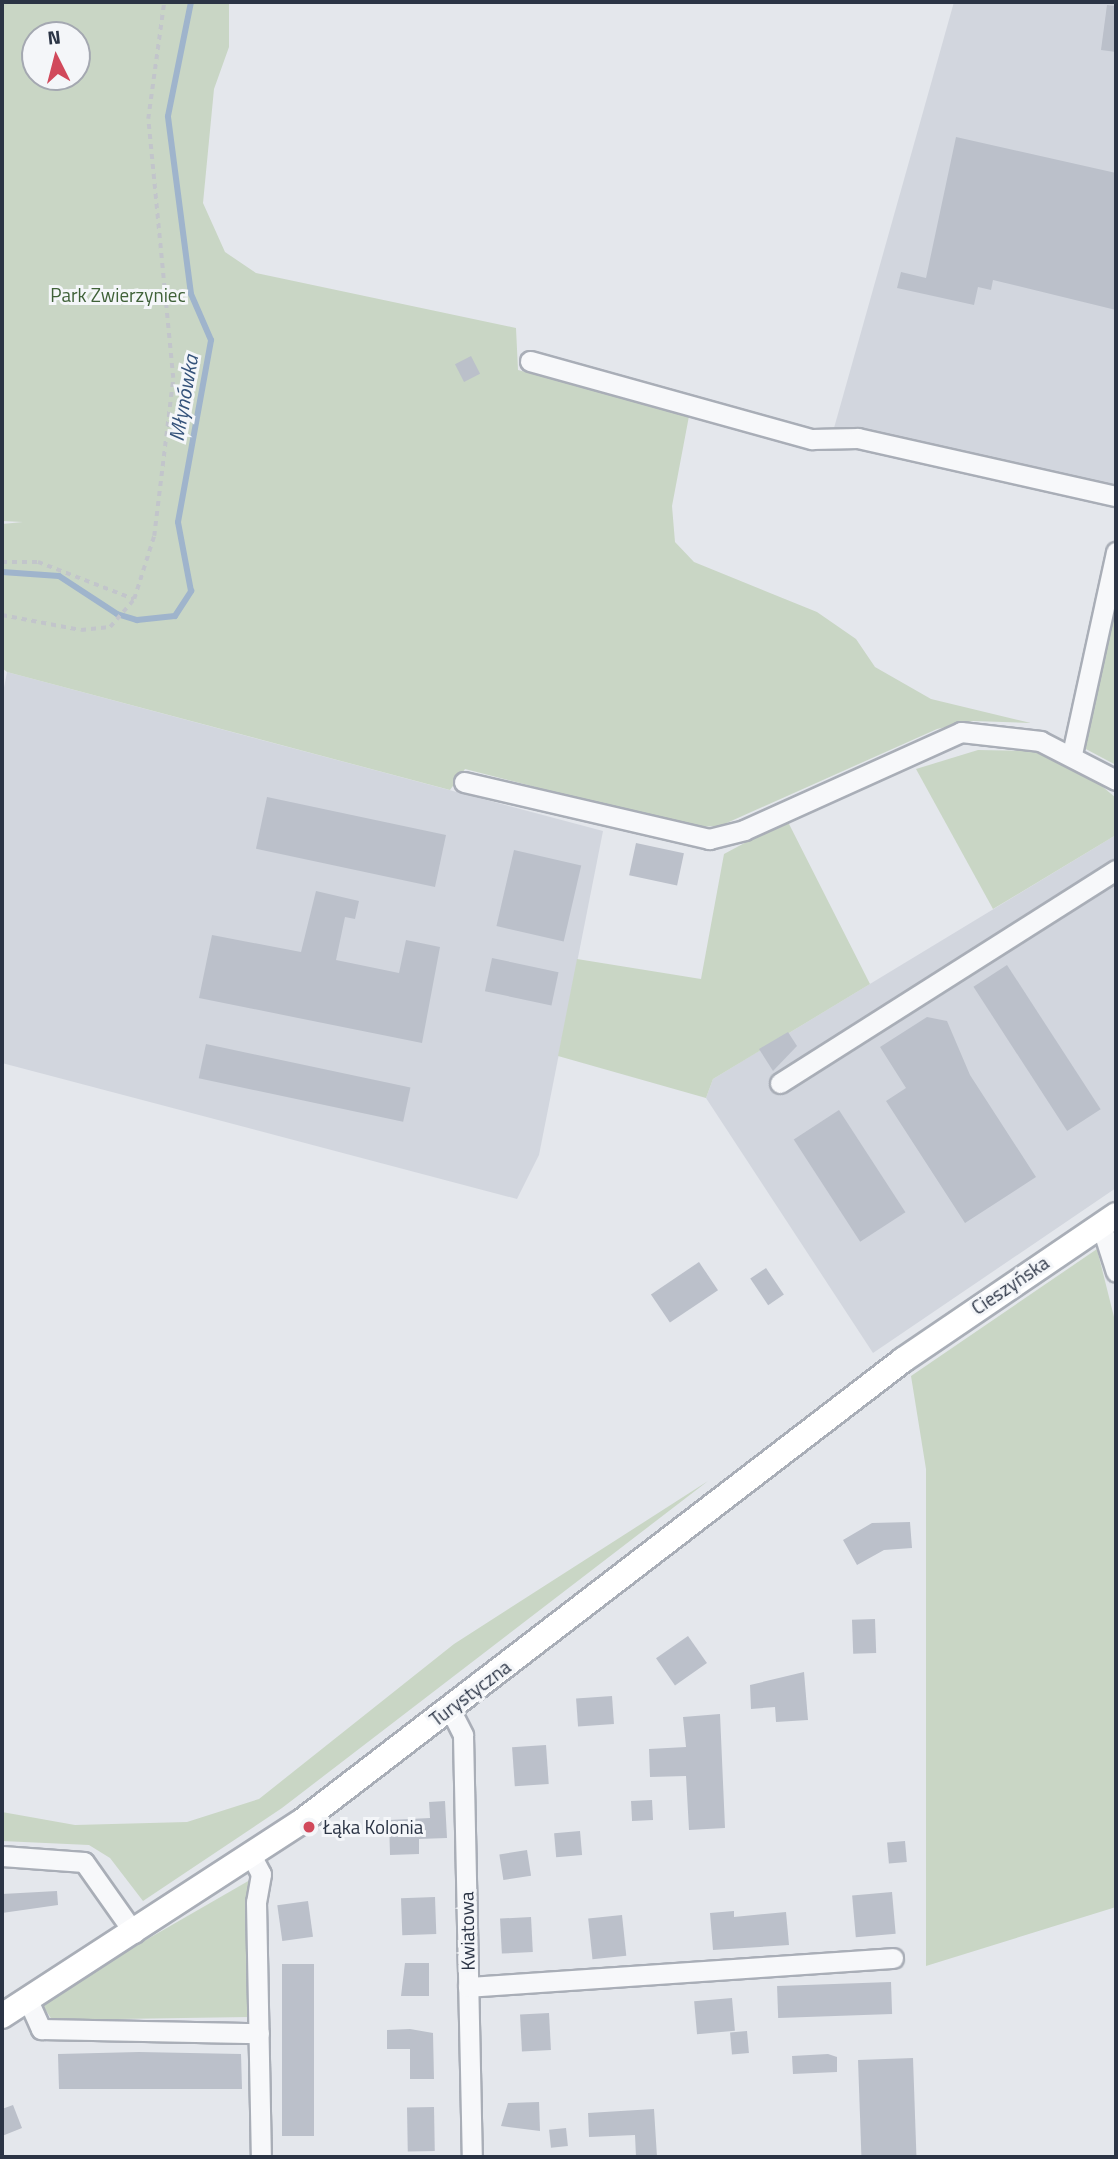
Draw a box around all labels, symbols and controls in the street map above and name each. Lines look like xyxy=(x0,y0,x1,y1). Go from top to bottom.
north arrow xyxy=(21,21,91,91)
text: N xyxy=(46,21,62,52)
park label: Park Zwierzyniec xyxy=(50,284,186,306)
water label: Młynówka xyxy=(163,353,203,443)
street label: Cieszyńska xyxy=(967,1251,1053,1319)
street label: Turystyczna xyxy=(425,1655,515,1731)
place label: Łąka Kolonia xyxy=(323,1816,423,1838)
marker: Łąka Kolonia xyxy=(301,1819,317,1835)
street label: Kwiatowa xyxy=(455,1891,479,1971)

